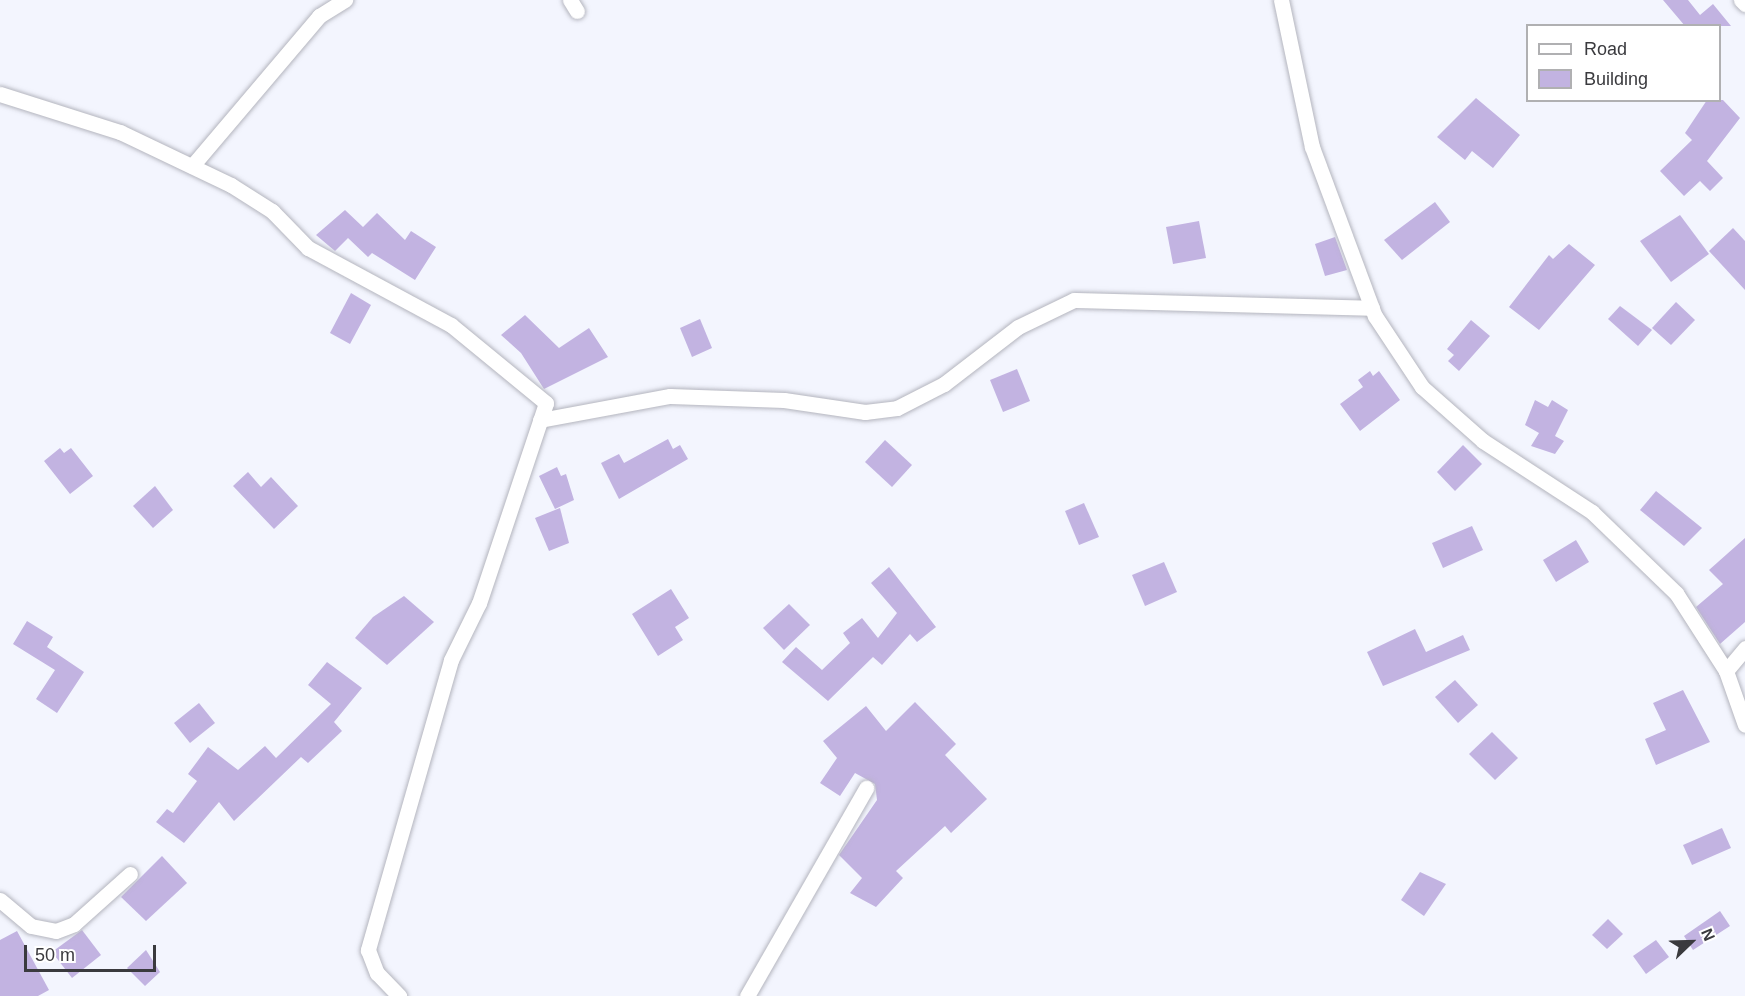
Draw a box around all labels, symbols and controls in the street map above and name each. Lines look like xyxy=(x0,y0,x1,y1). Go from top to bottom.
legend xyxy=(1526,24,1721,102)
text: Road xyxy=(1584,39,1627,59)
text: Building xyxy=(1584,69,1648,89)
north arrow xyxy=(1661,912,1721,972)
text: N xyxy=(1698,926,1718,943)
scale bar xyxy=(27,933,159,971)
text: 50 m xyxy=(35,945,75,965)

